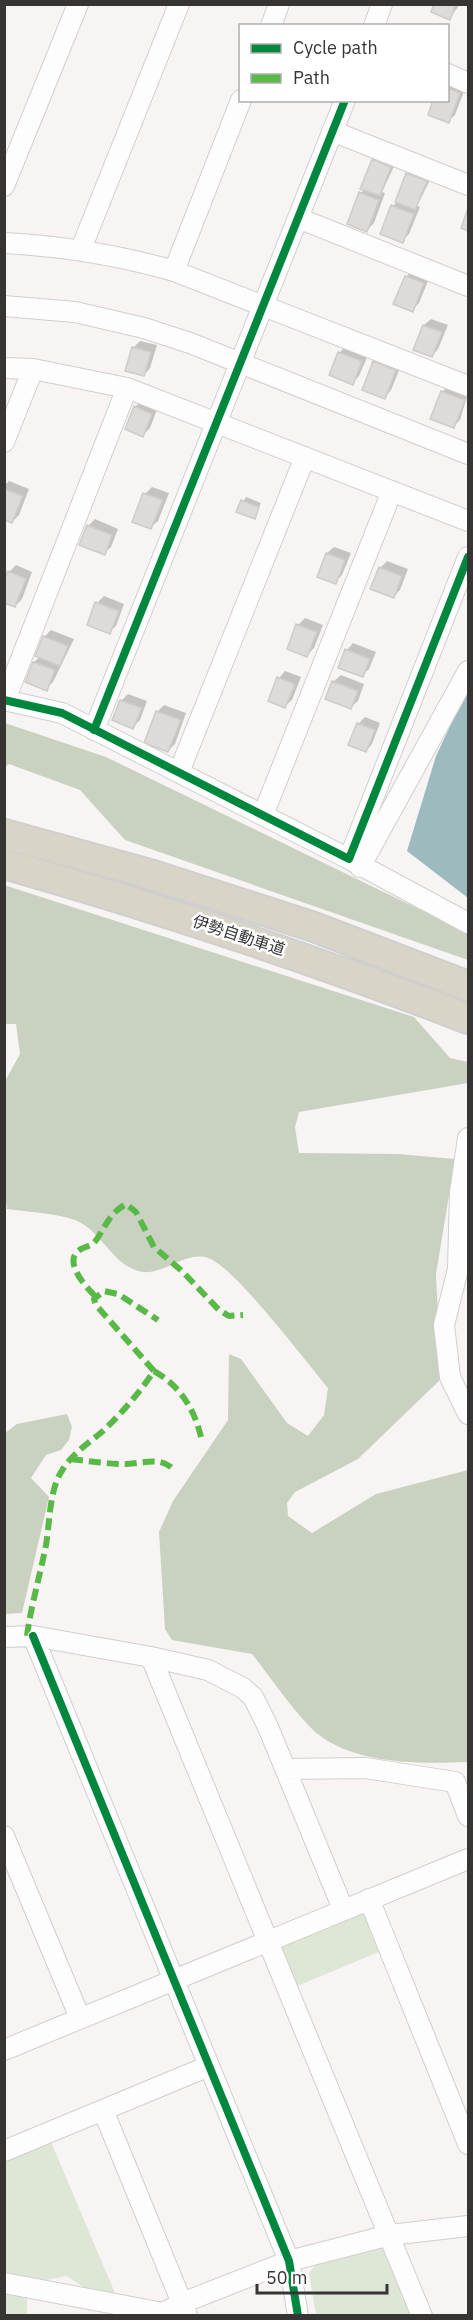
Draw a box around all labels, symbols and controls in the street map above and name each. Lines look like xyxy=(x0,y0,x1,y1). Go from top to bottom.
legend xyxy=(239,24,449,102)
text: Cycle path xyxy=(293,36,378,59)
text: Path xyxy=(293,66,330,89)
street label: 伊勢自動車道 xyxy=(190,911,288,959)
scale bar xyxy=(257,2257,388,2295)
text: 50 m xyxy=(266,2266,308,2289)

